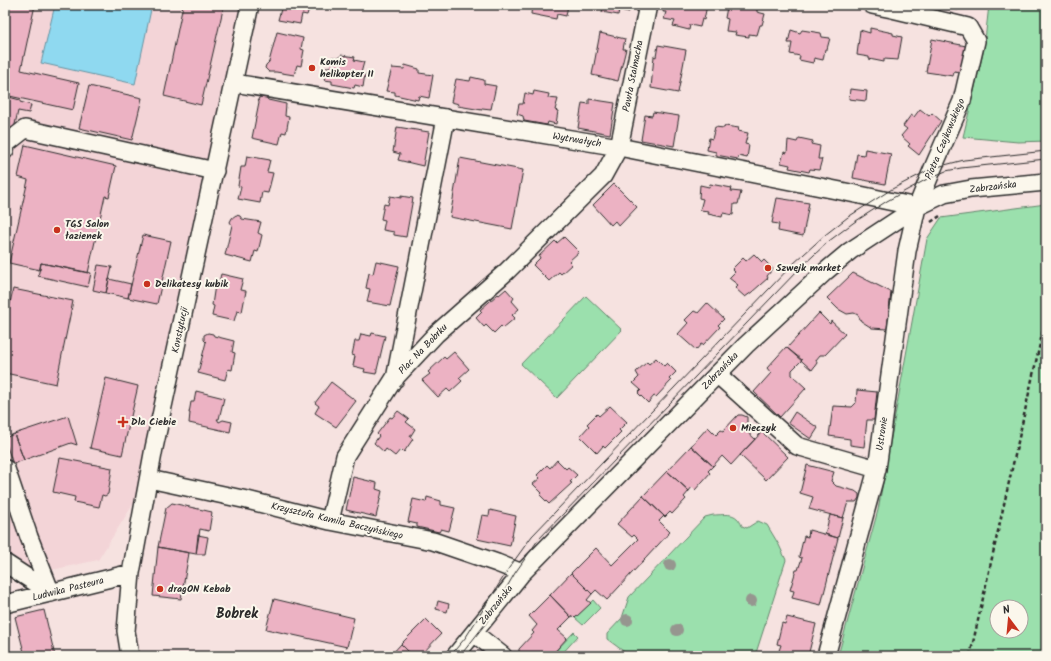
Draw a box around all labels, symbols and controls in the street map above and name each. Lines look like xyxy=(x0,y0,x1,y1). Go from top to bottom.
street label: Pawła Stalmacha xyxy=(618,39,648,113)
place label: Komis helikopter II xyxy=(320,54,374,82)
marker: Komis helikopter II xyxy=(307,63,317,73)
street label: Piotra Czajkowskiego xyxy=(921,95,970,182)
street label: Wytrwałych xyxy=(551,128,603,152)
street label: Zabrzańska xyxy=(968,176,1018,198)
place label: TGS Salon łazienek xyxy=(65,216,110,244)
marker: TGS Salon łazienek xyxy=(52,225,62,235)
place label: Szwejk market xyxy=(776,260,841,276)
marker: Szwejk market xyxy=(763,263,773,273)
place label: Delikatesy kubik xyxy=(155,276,229,292)
marker: Delikatesy kubik xyxy=(142,279,152,289)
street label: Konstytucji xyxy=(167,305,193,354)
street label: Plac Na Bobrku xyxy=(395,320,452,378)
street label: Zabrzańska xyxy=(698,348,742,394)
place label: Dla Ciebie xyxy=(131,414,176,430)
street label: Ustronie xyxy=(872,415,892,452)
marker: Dla Ciebie xyxy=(118,417,128,427)
place label: Mieczyk xyxy=(741,420,777,436)
marker: Mieczyk xyxy=(728,423,738,433)
street label: Krzysztofa Kamila Baczyńskiego xyxy=(269,498,405,544)
street label: Ludwika Pasteura xyxy=(30,572,106,606)
place label: dragON Kebab xyxy=(168,581,231,597)
street label: Zabrzańska xyxy=(475,581,517,628)
marker: dragON Kebab xyxy=(155,584,165,594)
north arrow xyxy=(989,599,1029,639)
text: N xyxy=(1001,601,1012,620)
district label: Bobrek xyxy=(216,603,259,625)

